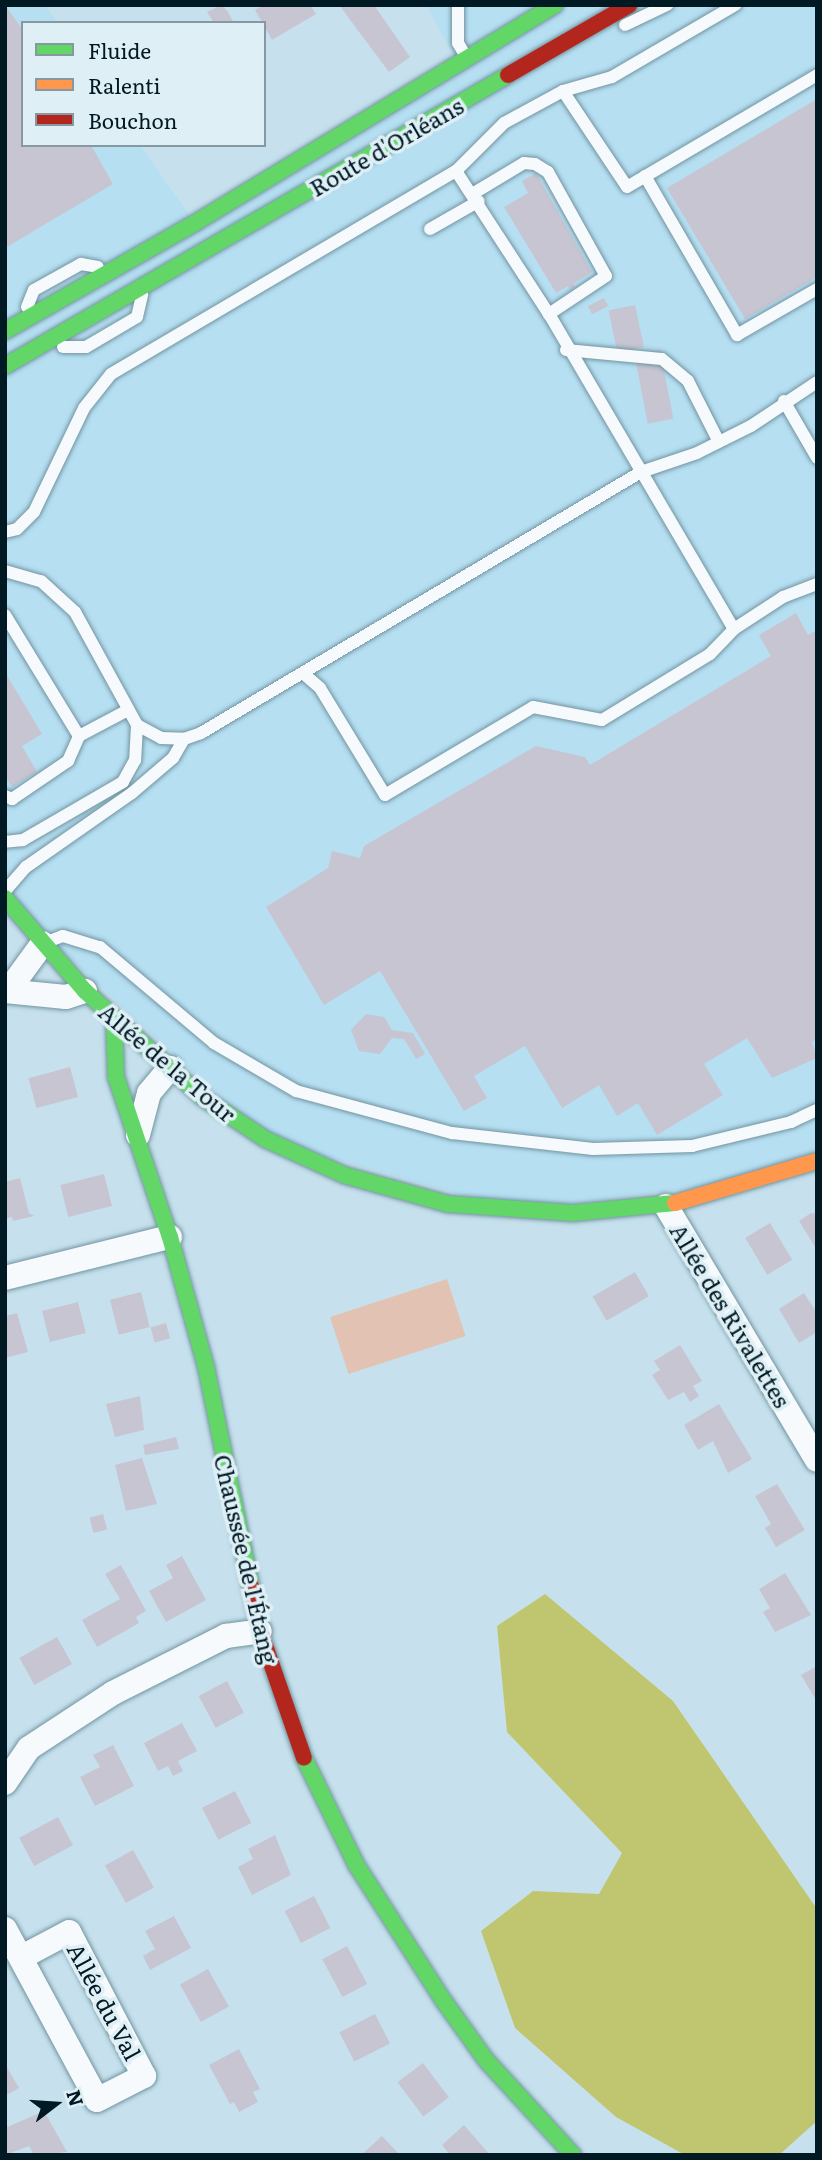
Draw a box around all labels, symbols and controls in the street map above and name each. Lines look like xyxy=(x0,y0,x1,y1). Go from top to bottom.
legend xyxy=(21,21,266,147)
text: Fluide xyxy=(88,34,151,65)
text: Ralenti xyxy=(88,69,161,100)
street label: Route d'Orléans xyxy=(304,91,468,201)
text: Bouchon xyxy=(88,104,177,135)
street label: Allée de la Tour xyxy=(94,997,242,1127)
street label: Allée des Rivalettes xyxy=(665,1218,797,1412)
street label: Chaussée de l'Étang xyxy=(210,1452,284,1666)
street label: Allée du Val xyxy=(63,1938,147,2064)
north arrow xyxy=(21,2069,91,2139)
text: N xyxy=(60,2086,92,2110)

